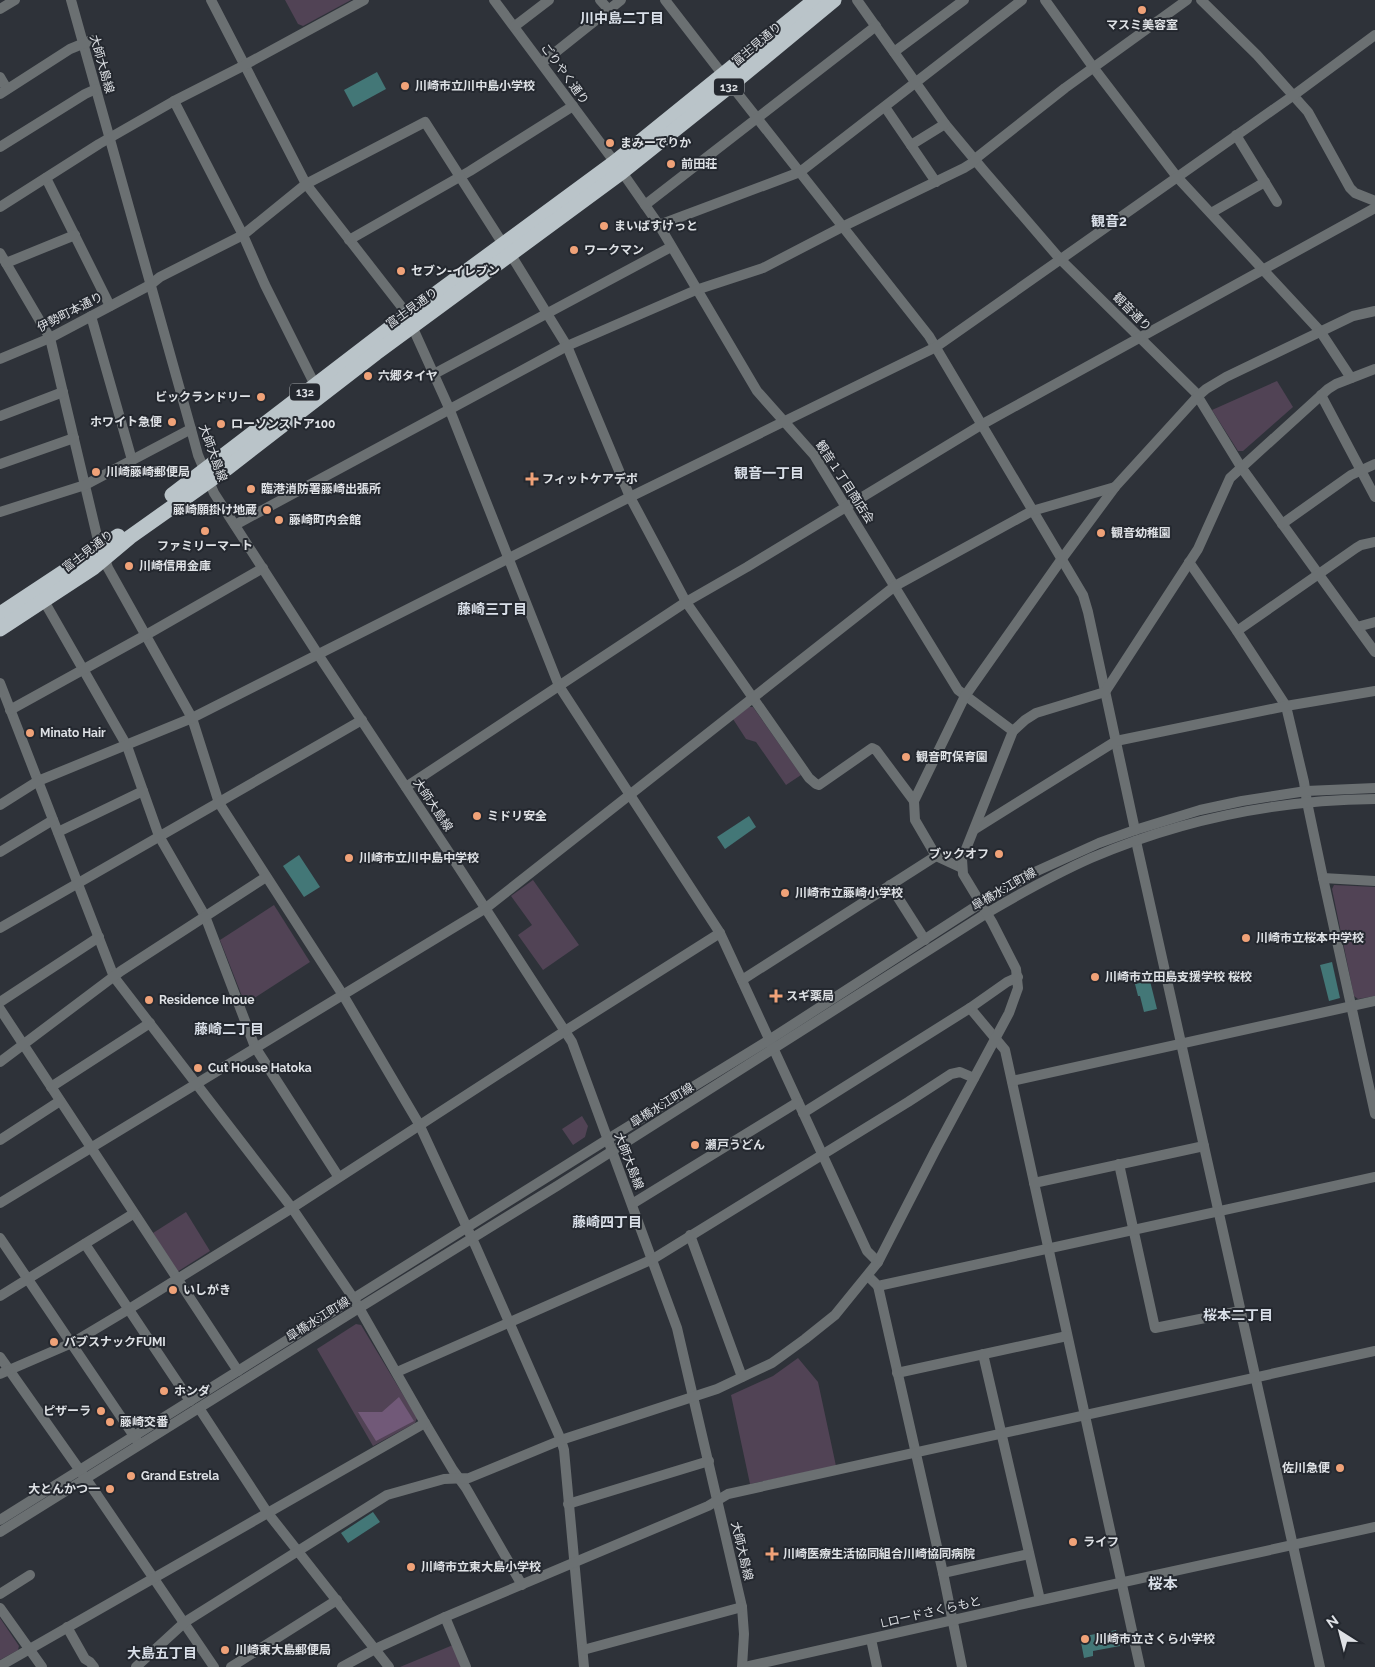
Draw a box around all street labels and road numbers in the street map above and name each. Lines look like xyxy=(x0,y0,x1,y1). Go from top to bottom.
street label: 富士見通り xyxy=(730,19,784,69)
street label: 大師大島線 xyxy=(87,33,117,95)
street label: ごりやく通り xyxy=(538,41,592,107)
road number: 132 xyxy=(714,78,744,95)
street label: 富士見通り xyxy=(384,285,440,331)
street label: 伊勢町本通り xyxy=(35,289,105,335)
street label: 観音通り xyxy=(1110,290,1154,334)
road number: 132 xyxy=(290,384,320,401)
street label: 大師大島線 xyxy=(196,422,230,484)
street label: 観音１丁目商店会 xyxy=(813,438,877,526)
street label: 富士見通り xyxy=(60,527,116,575)
street label: 大師大島線 xyxy=(410,776,456,834)
street label: 皐橋水江町線 xyxy=(969,865,1039,913)
street label: 皐橋水江町線 xyxy=(628,1080,696,1130)
street label: 大師大島線 xyxy=(612,1130,646,1192)
street label: 皐橋水江町線 xyxy=(284,1294,352,1344)
street label: 大師大島線 xyxy=(728,1520,756,1582)
street label: Lロードさくらもと xyxy=(879,1594,983,1630)

